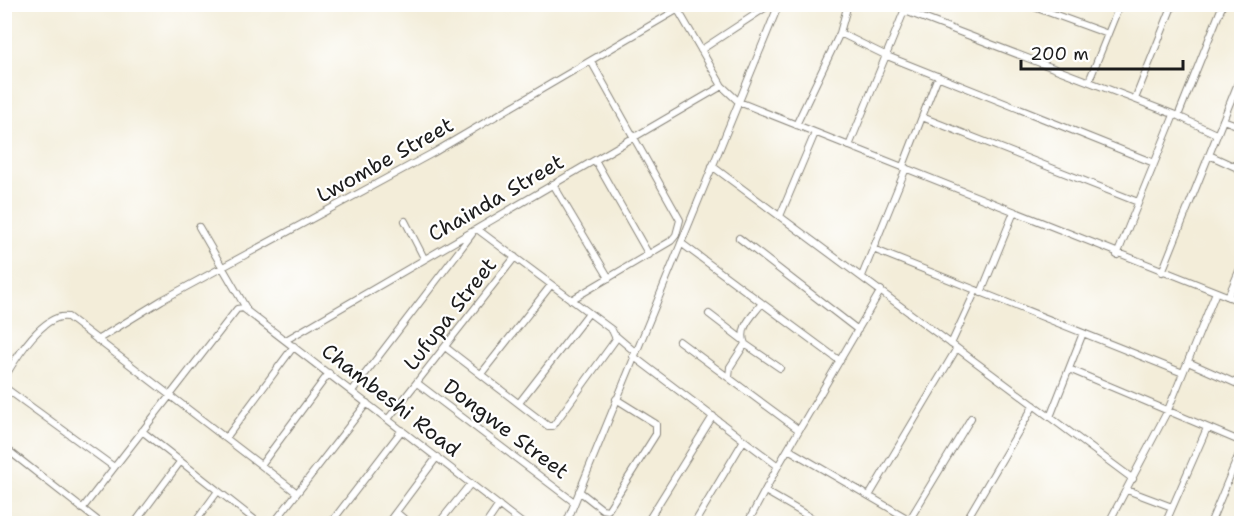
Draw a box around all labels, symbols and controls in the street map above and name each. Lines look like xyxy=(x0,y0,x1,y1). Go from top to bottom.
scale bar xyxy=(1021,33,1183,71)
text: 200 m xyxy=(1030,42,1089,66)
street label: Lwombe Street xyxy=(312,111,458,209)
street label: Chainda Street xyxy=(423,148,569,248)
street label: Lufupa Street xyxy=(397,252,503,376)
street label: Chambeshi Road xyxy=(316,337,466,463)
street label: Dongwe Street xyxy=(438,373,574,485)

